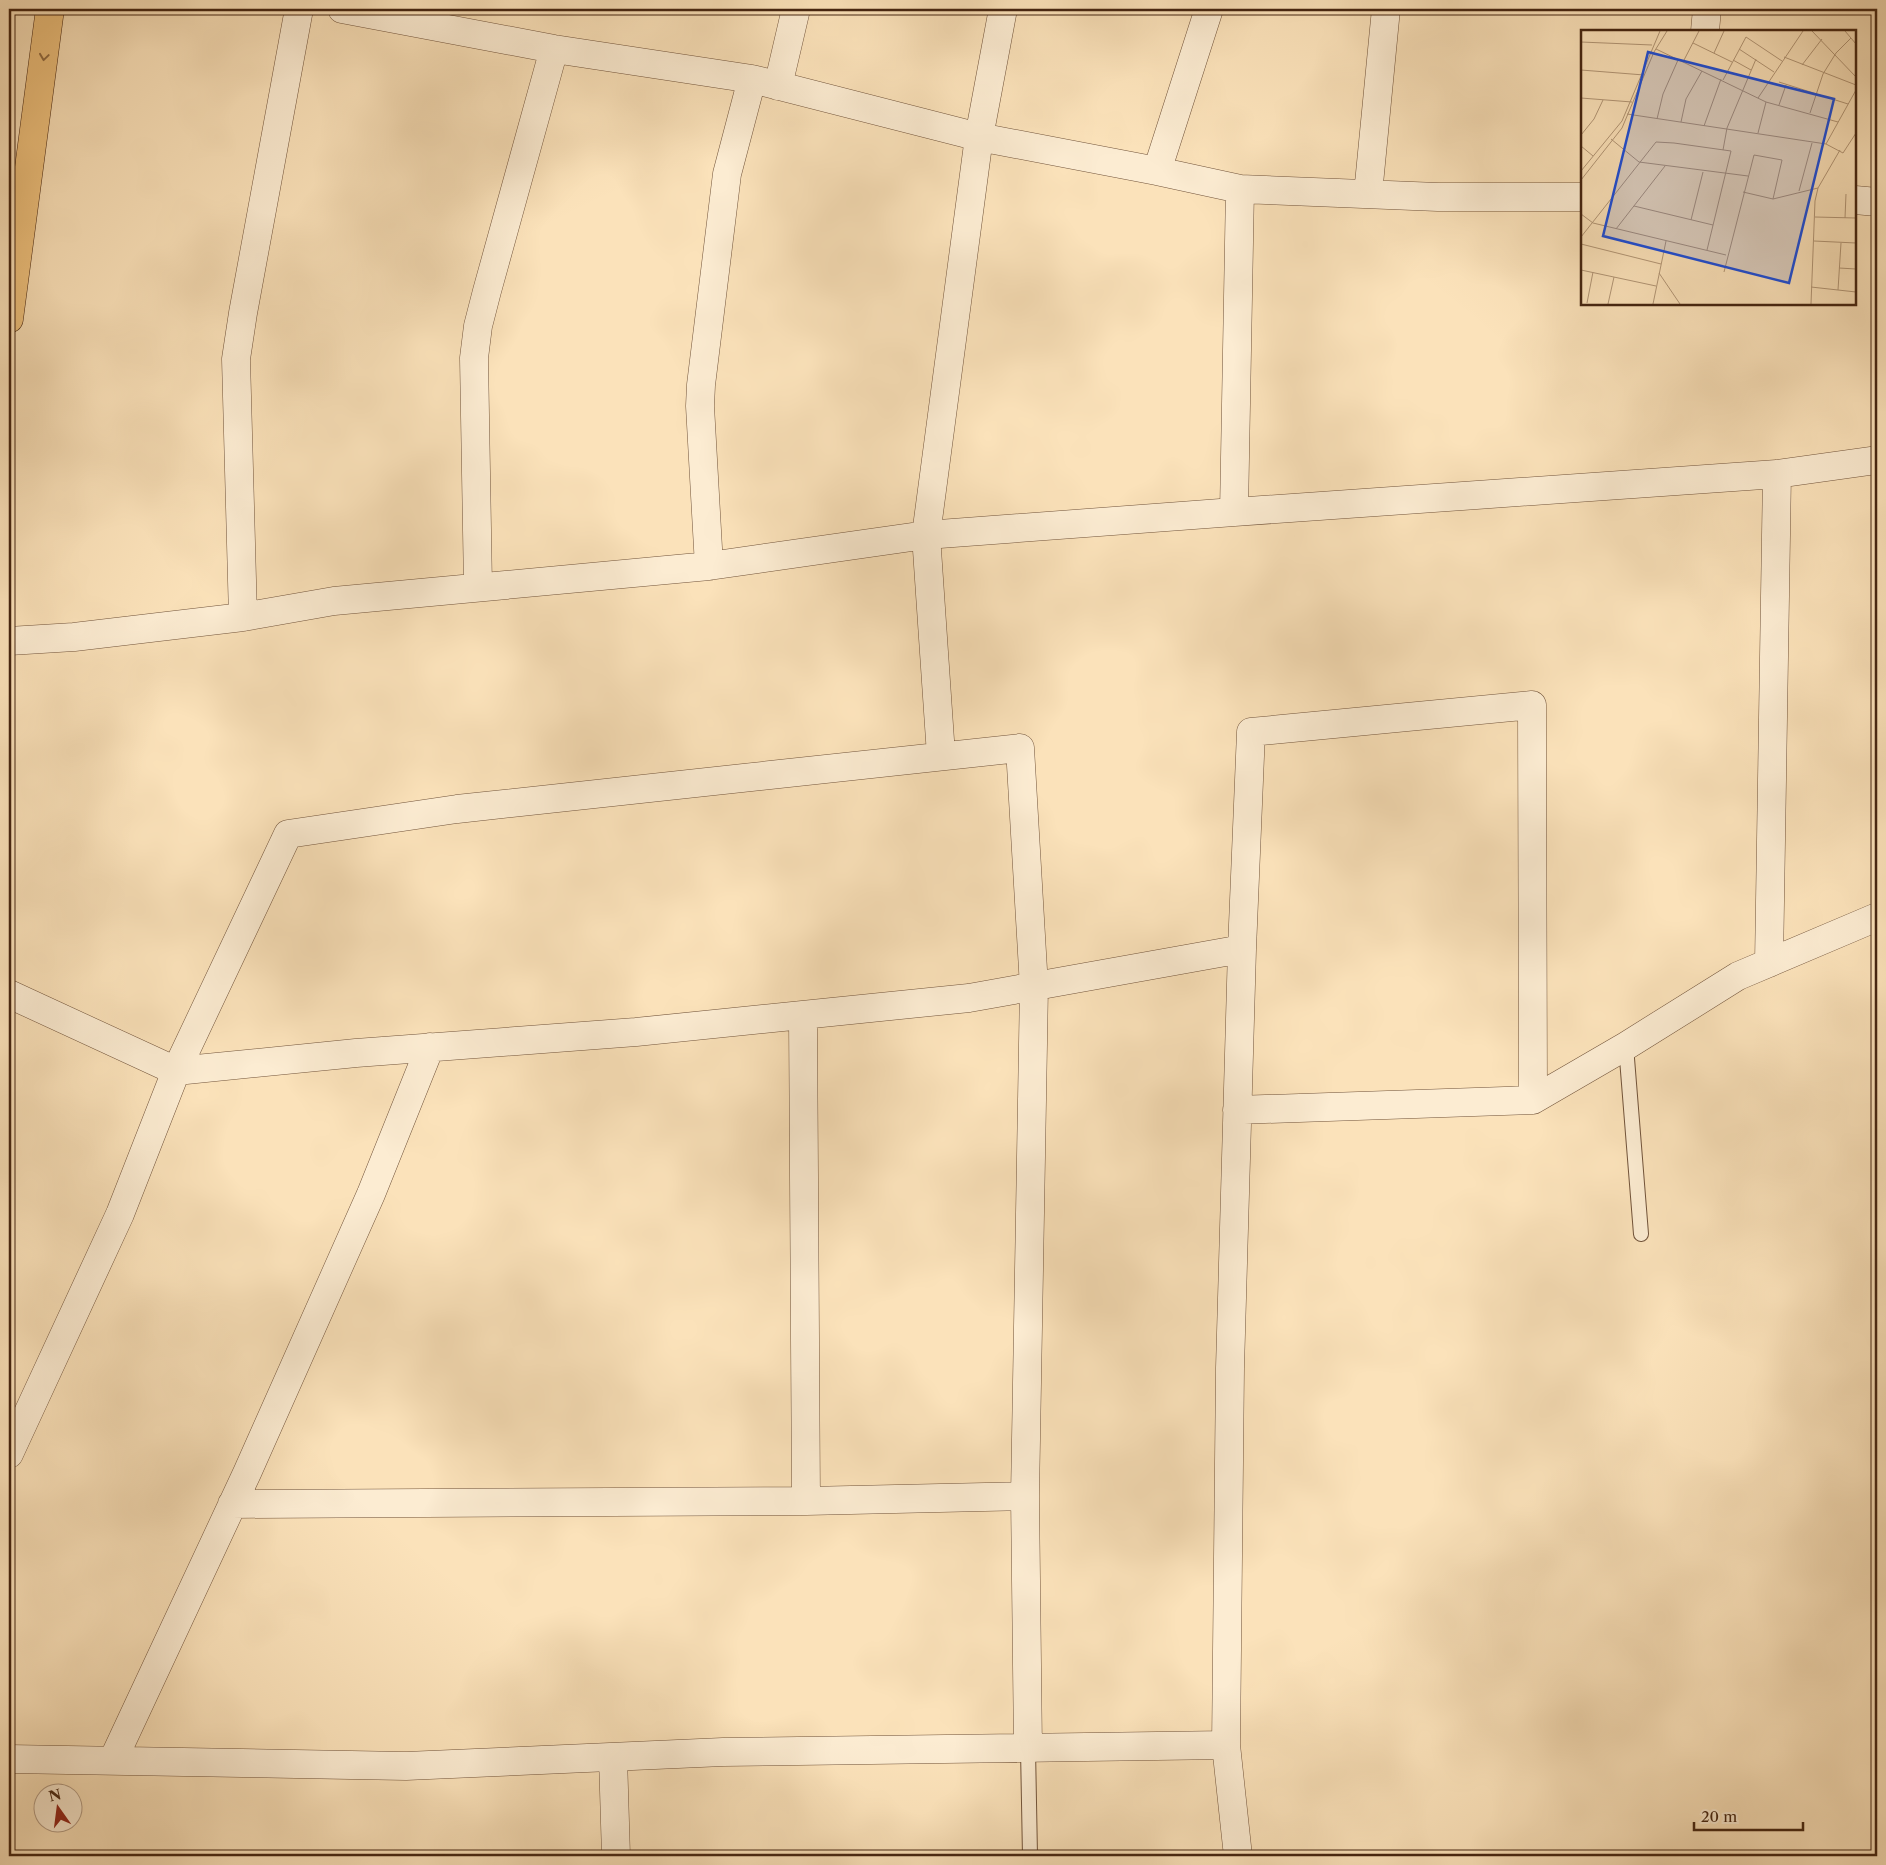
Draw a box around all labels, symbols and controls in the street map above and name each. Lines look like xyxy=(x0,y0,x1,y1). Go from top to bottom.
inset map xyxy=(1581,30,1856,305)
one-way arrow xyxy=(39,53,50,61)
north arrow xyxy=(32,1782,82,1832)
text: N xyxy=(47,1785,63,1806)
scale bar xyxy=(1694,1800,1802,1832)
text: 20 m xyxy=(1701,1807,1737,1826)

